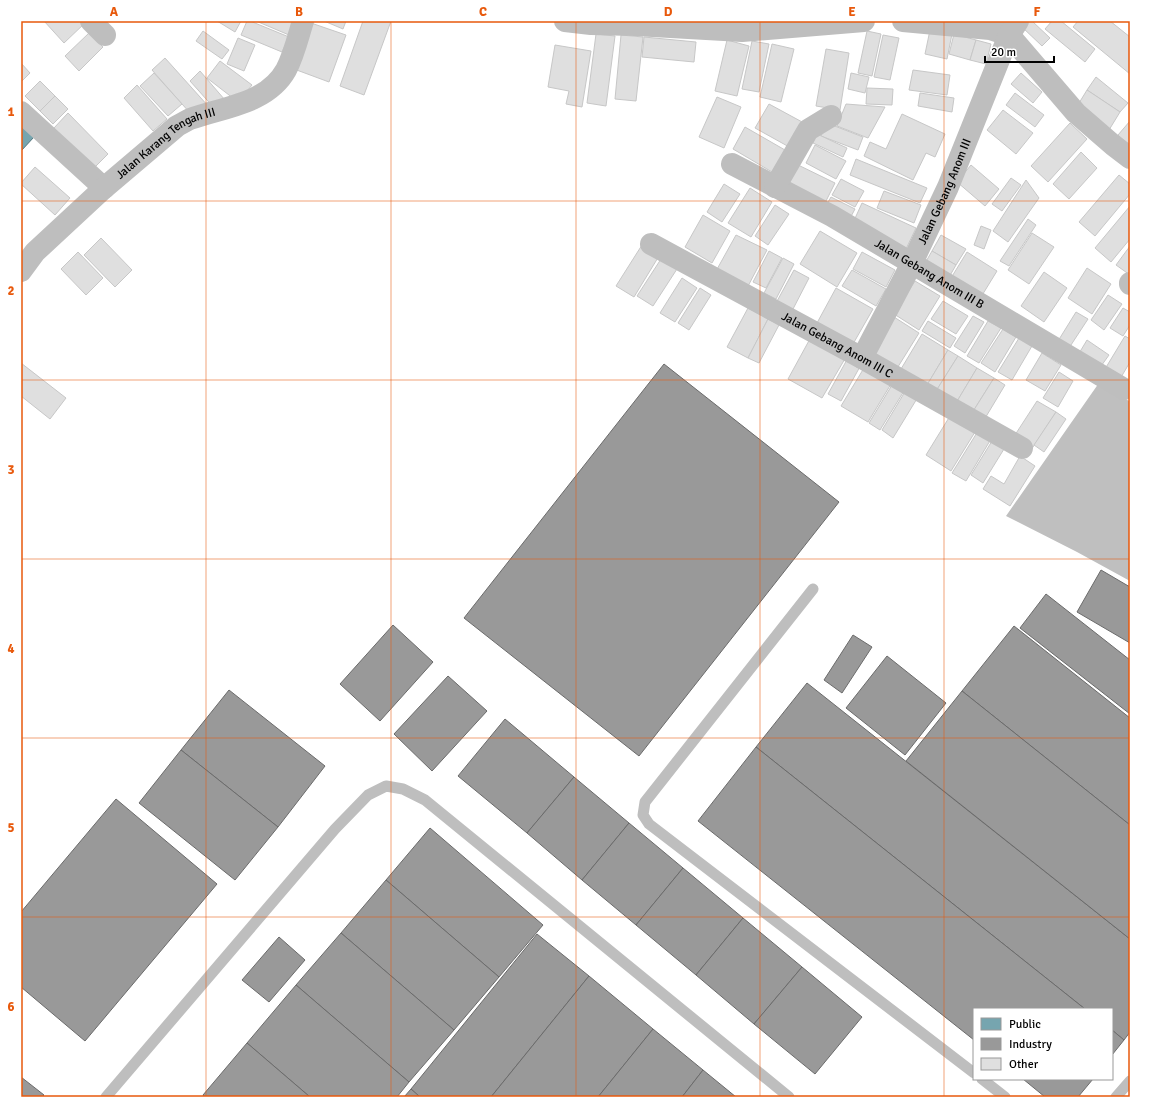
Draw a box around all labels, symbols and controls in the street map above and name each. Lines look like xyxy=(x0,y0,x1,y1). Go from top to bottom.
text: A xyxy=(110,4,119,20)
text: B xyxy=(295,4,303,20)
text: C xyxy=(479,4,487,20)
text: D xyxy=(664,4,673,20)
text: E xyxy=(848,4,856,20)
text: F xyxy=(1034,4,1041,20)
scale bar xyxy=(985,38,1054,64)
text: 20 m xyxy=(991,45,1016,60)
text: 1 xyxy=(7,104,15,120)
street label: Jalan Karang Tengah III xyxy=(113,105,217,183)
street label: Jalan Gebang Anom III xyxy=(915,136,975,247)
street label: Jalan Gebang Anom III B xyxy=(872,236,987,312)
text: 2 xyxy=(7,283,15,299)
street label: Jalan Gebang Anom III C xyxy=(779,309,895,382)
text: 3 xyxy=(7,462,15,478)
text: 4 xyxy=(7,641,15,657)
text: 5 xyxy=(7,820,15,836)
text: 6 xyxy=(7,999,15,1015)
legend xyxy=(973,1008,1113,1080)
text: Public xyxy=(1009,1017,1041,1032)
text: Industry xyxy=(1009,1037,1052,1052)
text: Other xyxy=(1009,1057,1039,1072)

